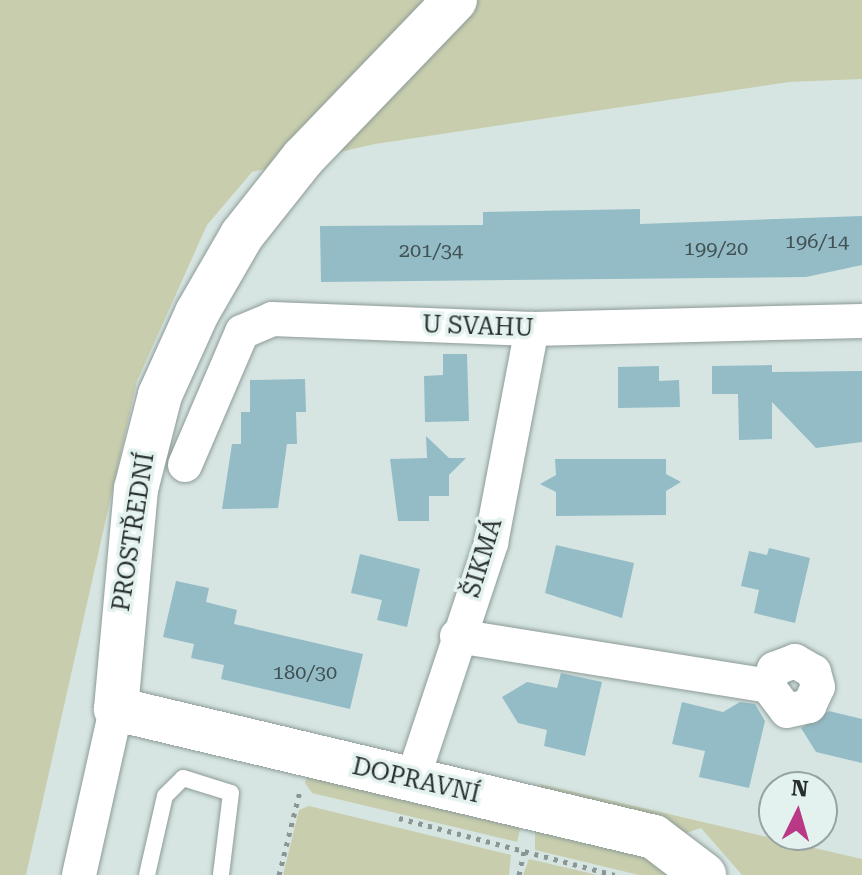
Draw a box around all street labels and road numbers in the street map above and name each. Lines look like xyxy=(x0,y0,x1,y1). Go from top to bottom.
street label: U SVAHU xyxy=(422,311,534,343)
street label: PROSTŘEDNÍ xyxy=(107,451,161,613)
street label: ŠIKMÁ xyxy=(457,515,509,601)
street label: DOPRAVNÍ xyxy=(349,752,483,810)

